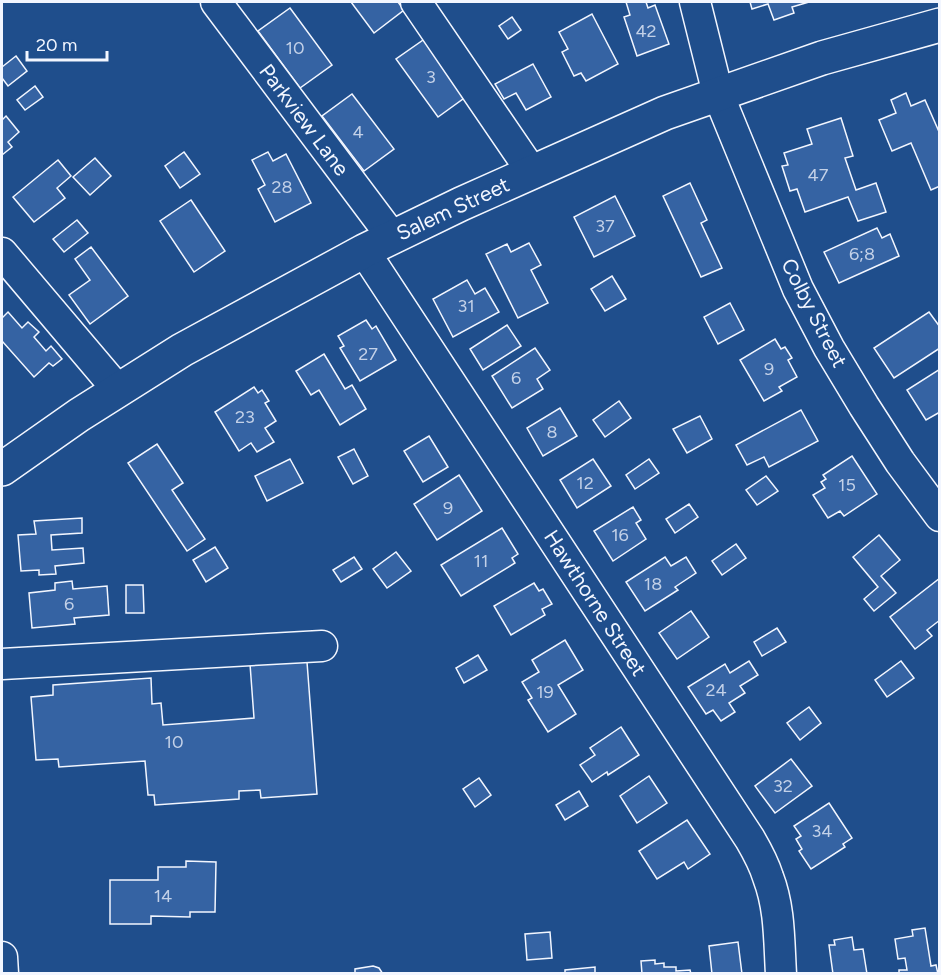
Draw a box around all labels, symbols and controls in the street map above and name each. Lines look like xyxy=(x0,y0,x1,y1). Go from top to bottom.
house number: 42 xyxy=(635,20,657,42)
scale bar xyxy=(27,24,106,62)
text: 20 m xyxy=(36,34,77,56)
house number: 10 xyxy=(286,37,304,59)
street label: Parkview Lane xyxy=(254,59,355,180)
house number: 3 xyxy=(426,66,436,88)
house number: 4 xyxy=(352,121,364,143)
house number: 47 xyxy=(808,164,829,186)
street label: Salem Street xyxy=(392,172,513,246)
house number: 28 xyxy=(271,176,293,198)
house number: 37 xyxy=(595,215,615,237)
house number: 6;8 xyxy=(849,243,875,265)
street label: Colby Street xyxy=(776,254,853,372)
house number: 31 xyxy=(457,295,475,317)
house number: 27 xyxy=(358,343,378,365)
house number: 9 xyxy=(764,358,774,380)
house number: 6 xyxy=(511,367,521,389)
house number: 23 xyxy=(235,406,255,428)
house number: 8 xyxy=(546,421,558,443)
house number: 12 xyxy=(576,472,594,494)
house number: 15 xyxy=(838,474,856,496)
house number: 9 xyxy=(443,497,453,519)
house number: 16 xyxy=(611,524,629,546)
street label: Hawthorne Street xyxy=(539,525,652,680)
house number: 11 xyxy=(474,550,488,572)
house number: 18 xyxy=(644,573,662,595)
house number: 6 xyxy=(64,593,74,615)
house number: 24 xyxy=(705,679,727,701)
house number: 19 xyxy=(536,681,554,703)
house number: 10 xyxy=(165,731,183,753)
house number: 32 xyxy=(773,775,793,797)
house number: 34 xyxy=(812,820,832,842)
house number: 14 xyxy=(154,885,172,907)

